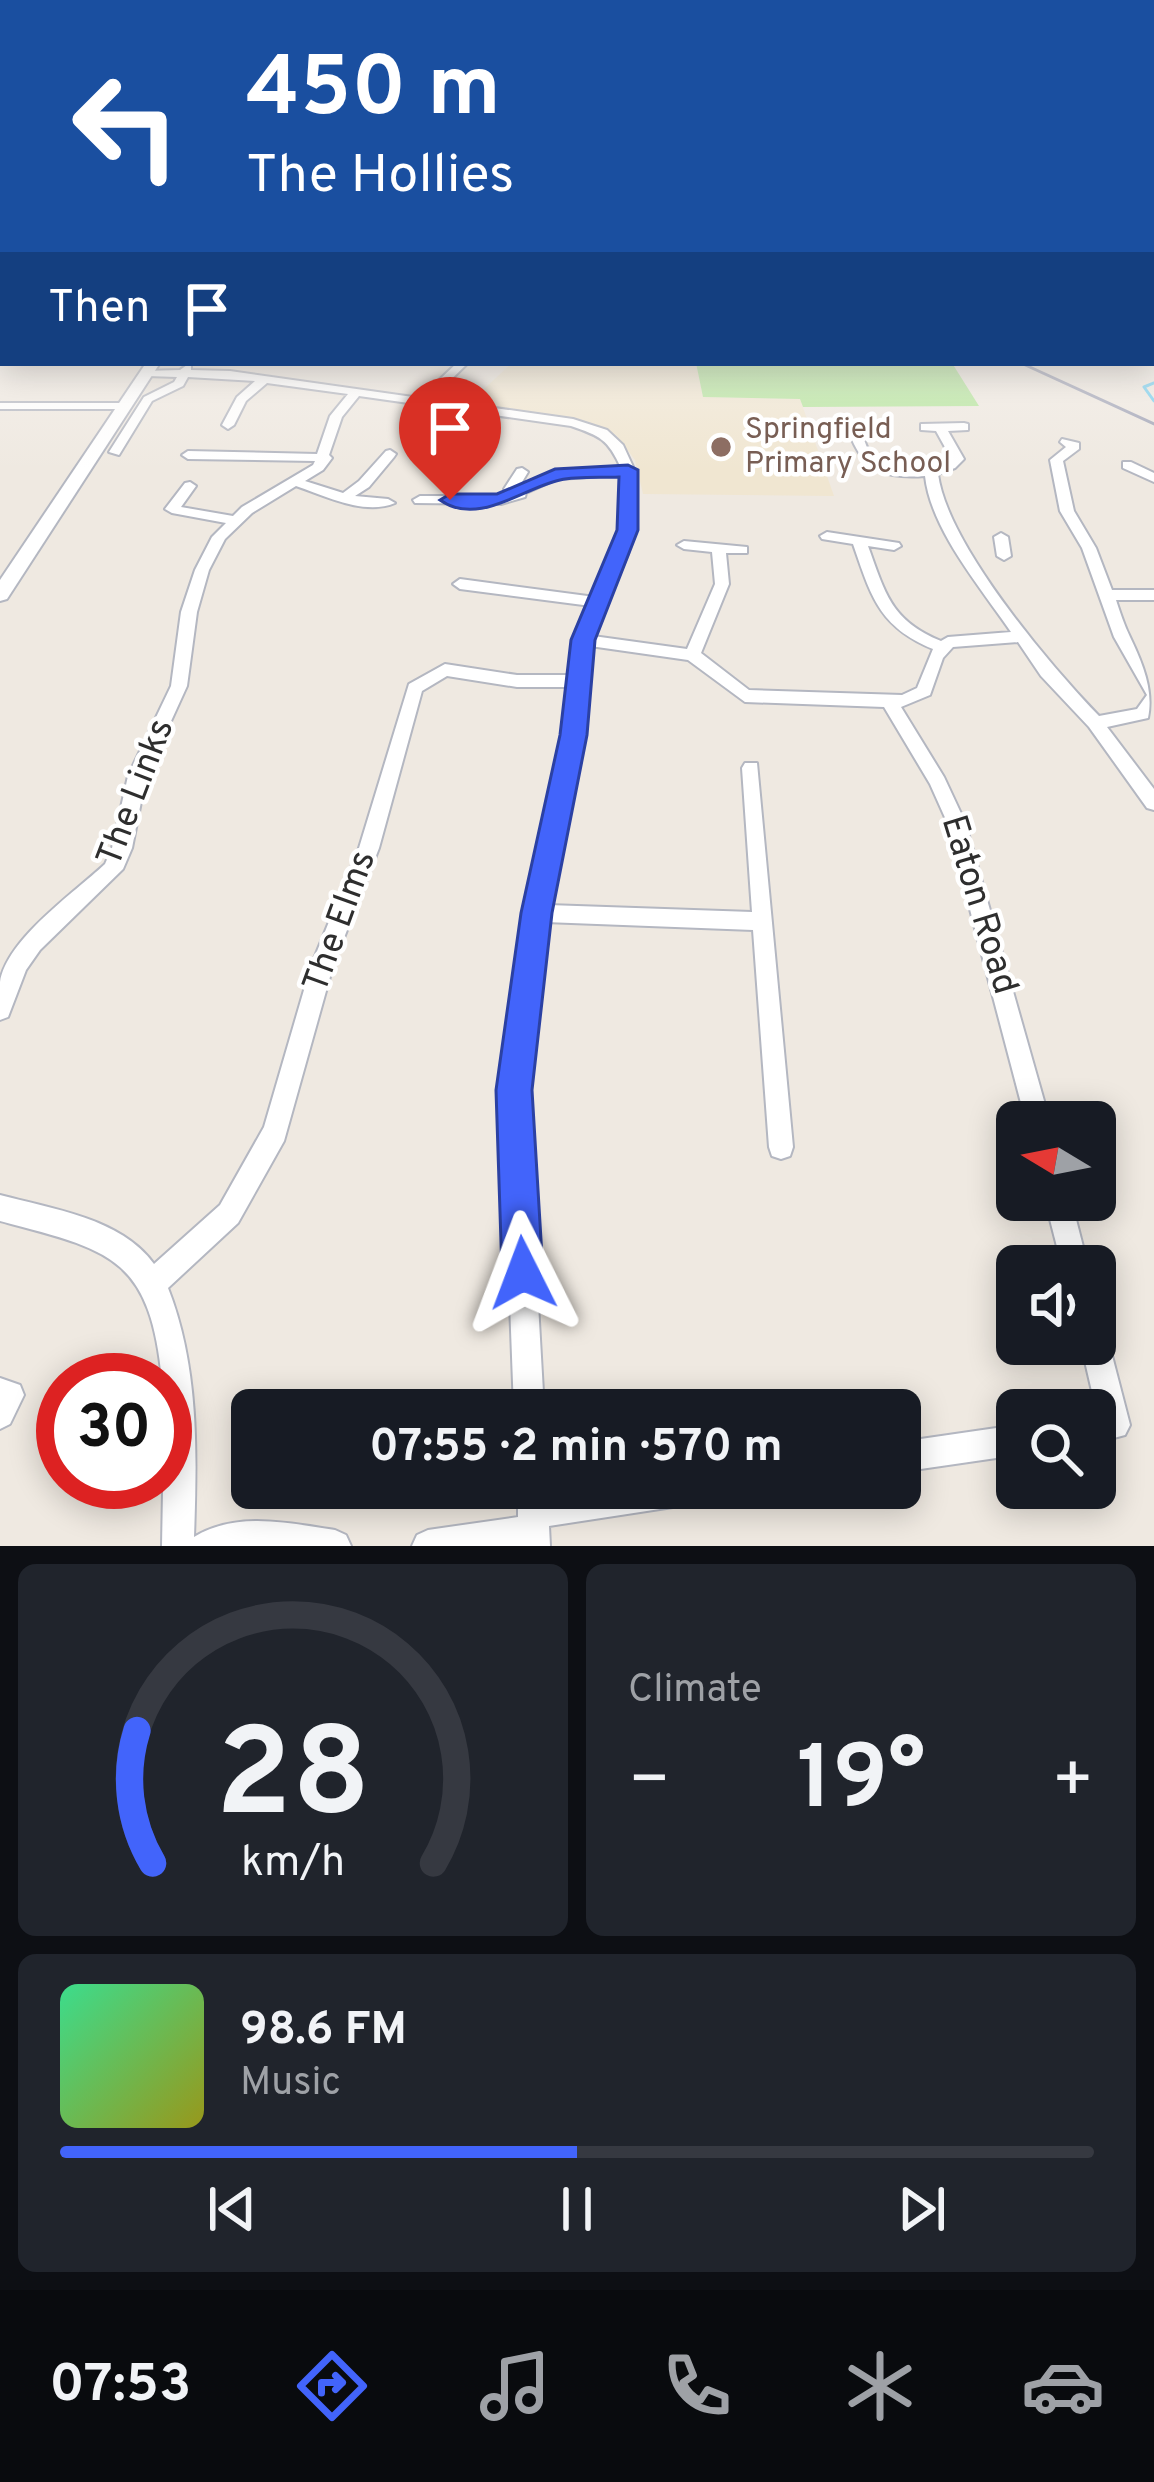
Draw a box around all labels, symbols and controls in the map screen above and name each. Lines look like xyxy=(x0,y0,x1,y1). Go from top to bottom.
text: 450 m xyxy=(246,39,501,145)
icon: left xyxy=(48,48,204,204)
text: The Hollies xyxy=(246,143,514,212)
icon: arrive xyxy=(174,276,240,342)
text: Then xyxy=(48,281,150,338)
pin xyxy=(399,377,501,500)
icon: arrive xyxy=(417,395,483,461)
place label: Springfield Primary School xyxy=(745,412,951,483)
marker: Springfield Primary School xyxy=(708,434,734,460)
street label: The Links xyxy=(88,713,186,873)
street label: Eaton Road xyxy=(929,810,1027,1000)
street label: The Elms xyxy=(294,845,388,999)
north arrow xyxy=(996,1101,1116,1221)
map controls xyxy=(996,1101,1116,1509)
position arrow xyxy=(460,1210,586,1336)
button: sound xyxy=(996,1245,1116,1365)
speed limit sign: 30 xyxy=(36,1353,192,1509)
button: search xyxy=(996,1389,1116,1509)
text: 07:55 · 2 min · 570 m xyxy=(369,1420,783,1477)
text: Climate xyxy=(628,1667,762,1716)
text: 28 xyxy=(216,1702,370,1860)
text: 19° xyxy=(797,1727,925,1840)
text: − xyxy=(628,1742,671,1825)
text: + xyxy=(1051,1742,1094,1825)
text: km/h xyxy=(241,1837,345,1891)
text: 98.6 FM xyxy=(240,2003,407,2060)
text: Music xyxy=(240,2060,341,2109)
icon: previous xyxy=(199,2176,265,2242)
icon: pause xyxy=(544,2176,610,2242)
icon: next xyxy=(889,2176,955,2242)
icon: directions xyxy=(290,2344,374,2428)
icon: music xyxy=(473,2344,557,2428)
icon: phone xyxy=(655,2344,739,2428)
icon: climate xyxy=(838,2344,922,2428)
icon: car xyxy=(1021,2344,1105,2428)
text: 07:53 xyxy=(49,2352,191,2421)

